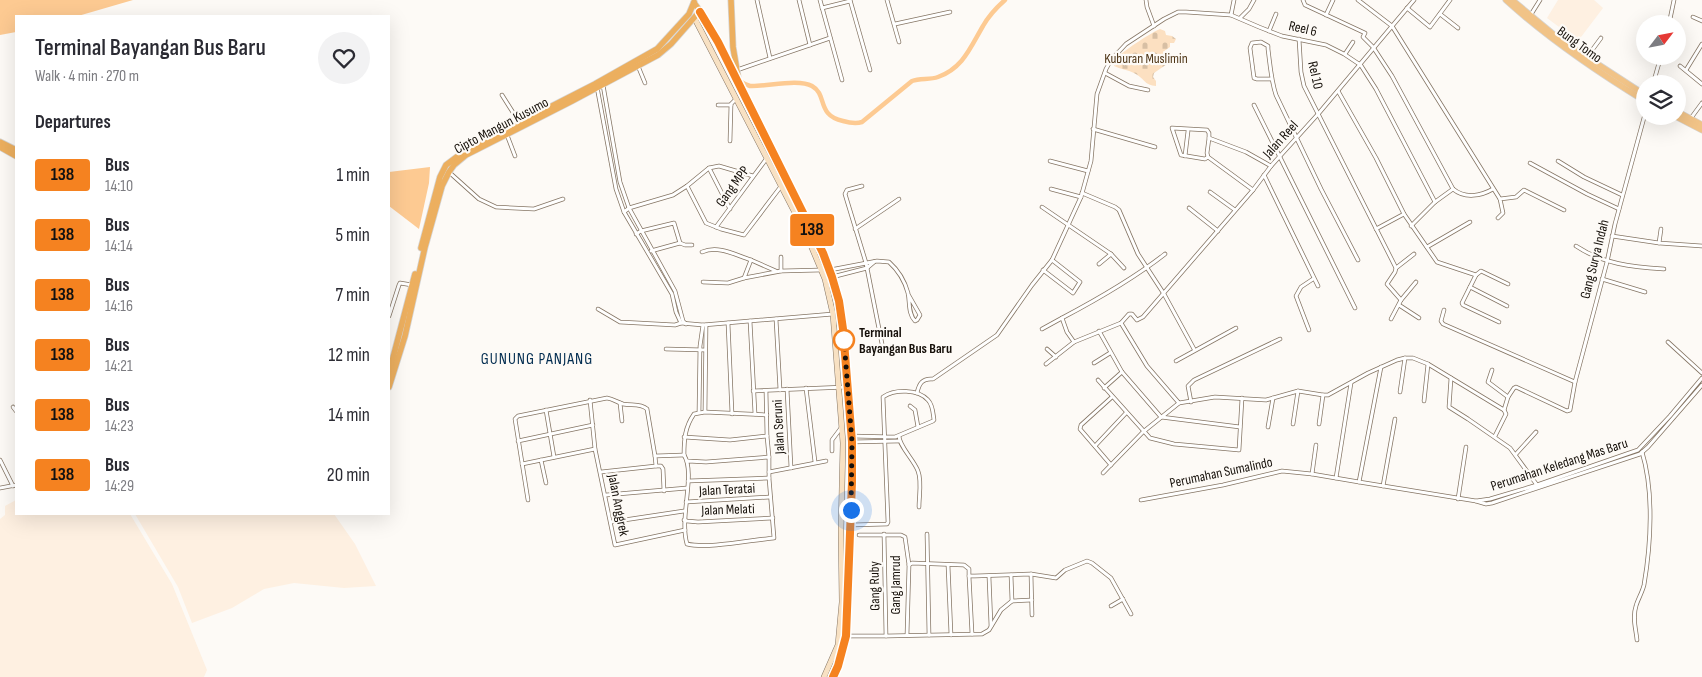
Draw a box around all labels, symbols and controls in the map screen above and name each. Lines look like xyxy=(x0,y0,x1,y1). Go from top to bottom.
north arrow xyxy=(1636,15,1686,65)
map controls xyxy=(1636,15,1686,125)
street label: Reel 6 xyxy=(1287,17,1319,40)
street label: Bung Tomo xyxy=(1554,22,1606,66)
button: heart xyxy=(318,32,370,84)
text: Terminal Bayangan Bus Baru xyxy=(35,33,266,62)
park label: Kuburan Muslimin xyxy=(1104,50,1188,67)
street label: Rel 10 xyxy=(1304,60,1327,91)
text: Walk · 4 min · 270 m xyxy=(35,67,139,86)
button: layers xyxy=(1636,75,1686,125)
street label: Cipto Mangun Kusumo xyxy=(451,93,551,157)
text: Departures xyxy=(35,111,111,134)
street label: Jalan Reel xyxy=(1258,117,1302,162)
text: Bus xyxy=(105,154,130,177)
street label: Gang MPP xyxy=(712,163,753,210)
text: 138 xyxy=(51,164,74,185)
text: 1 min xyxy=(336,164,370,187)
text: 14:10 xyxy=(105,177,133,196)
text: Bus xyxy=(105,214,130,237)
line badge: 138 xyxy=(783,214,841,246)
street label: Gang Surya Indah xyxy=(1576,218,1613,300)
text: 138 xyxy=(800,219,824,240)
text: 138 xyxy=(51,224,74,245)
text: 5 min xyxy=(335,224,370,247)
text: 14:14 xyxy=(105,237,133,256)
text: Bus xyxy=(105,274,130,297)
text: 138 xyxy=(51,284,74,305)
text: 7 min xyxy=(336,284,370,307)
text: 14:16 xyxy=(105,297,133,316)
place label: Terminal Bayangan Bus Baru xyxy=(859,324,952,357)
marker: Terminal Bayangan Bus Baru xyxy=(833,329,855,351)
text: Bus xyxy=(105,334,130,357)
text: 138 xyxy=(51,344,74,365)
text: 12 min xyxy=(328,344,370,367)
district label: GUNUNG PANJANG xyxy=(481,350,593,369)
text: 14:21 xyxy=(105,357,133,376)
text: Bus xyxy=(105,394,130,417)
street label: Jalan Seruni xyxy=(769,399,788,456)
text: 138 xyxy=(51,404,74,425)
text: 14 min xyxy=(329,404,370,427)
text: 14:23 xyxy=(105,417,134,436)
street label: Perumahan Keledang Mas Baru xyxy=(1489,434,1630,495)
street label: Perumahan Sumalindo xyxy=(1168,453,1274,492)
text: Bus xyxy=(105,454,130,477)
text: 138 xyxy=(51,464,74,485)
text: 20 min xyxy=(327,464,370,487)
street label: Jalan Anggrek xyxy=(604,472,633,538)
text: 14:29 xyxy=(105,477,134,496)
street label: Jalan Teratai xyxy=(697,480,756,500)
your location xyxy=(839,498,864,523)
street label: Jalan Melati xyxy=(700,500,755,519)
street label: Gang Jamrud xyxy=(887,555,904,615)
street label: Gang Ruby xyxy=(866,560,883,611)

